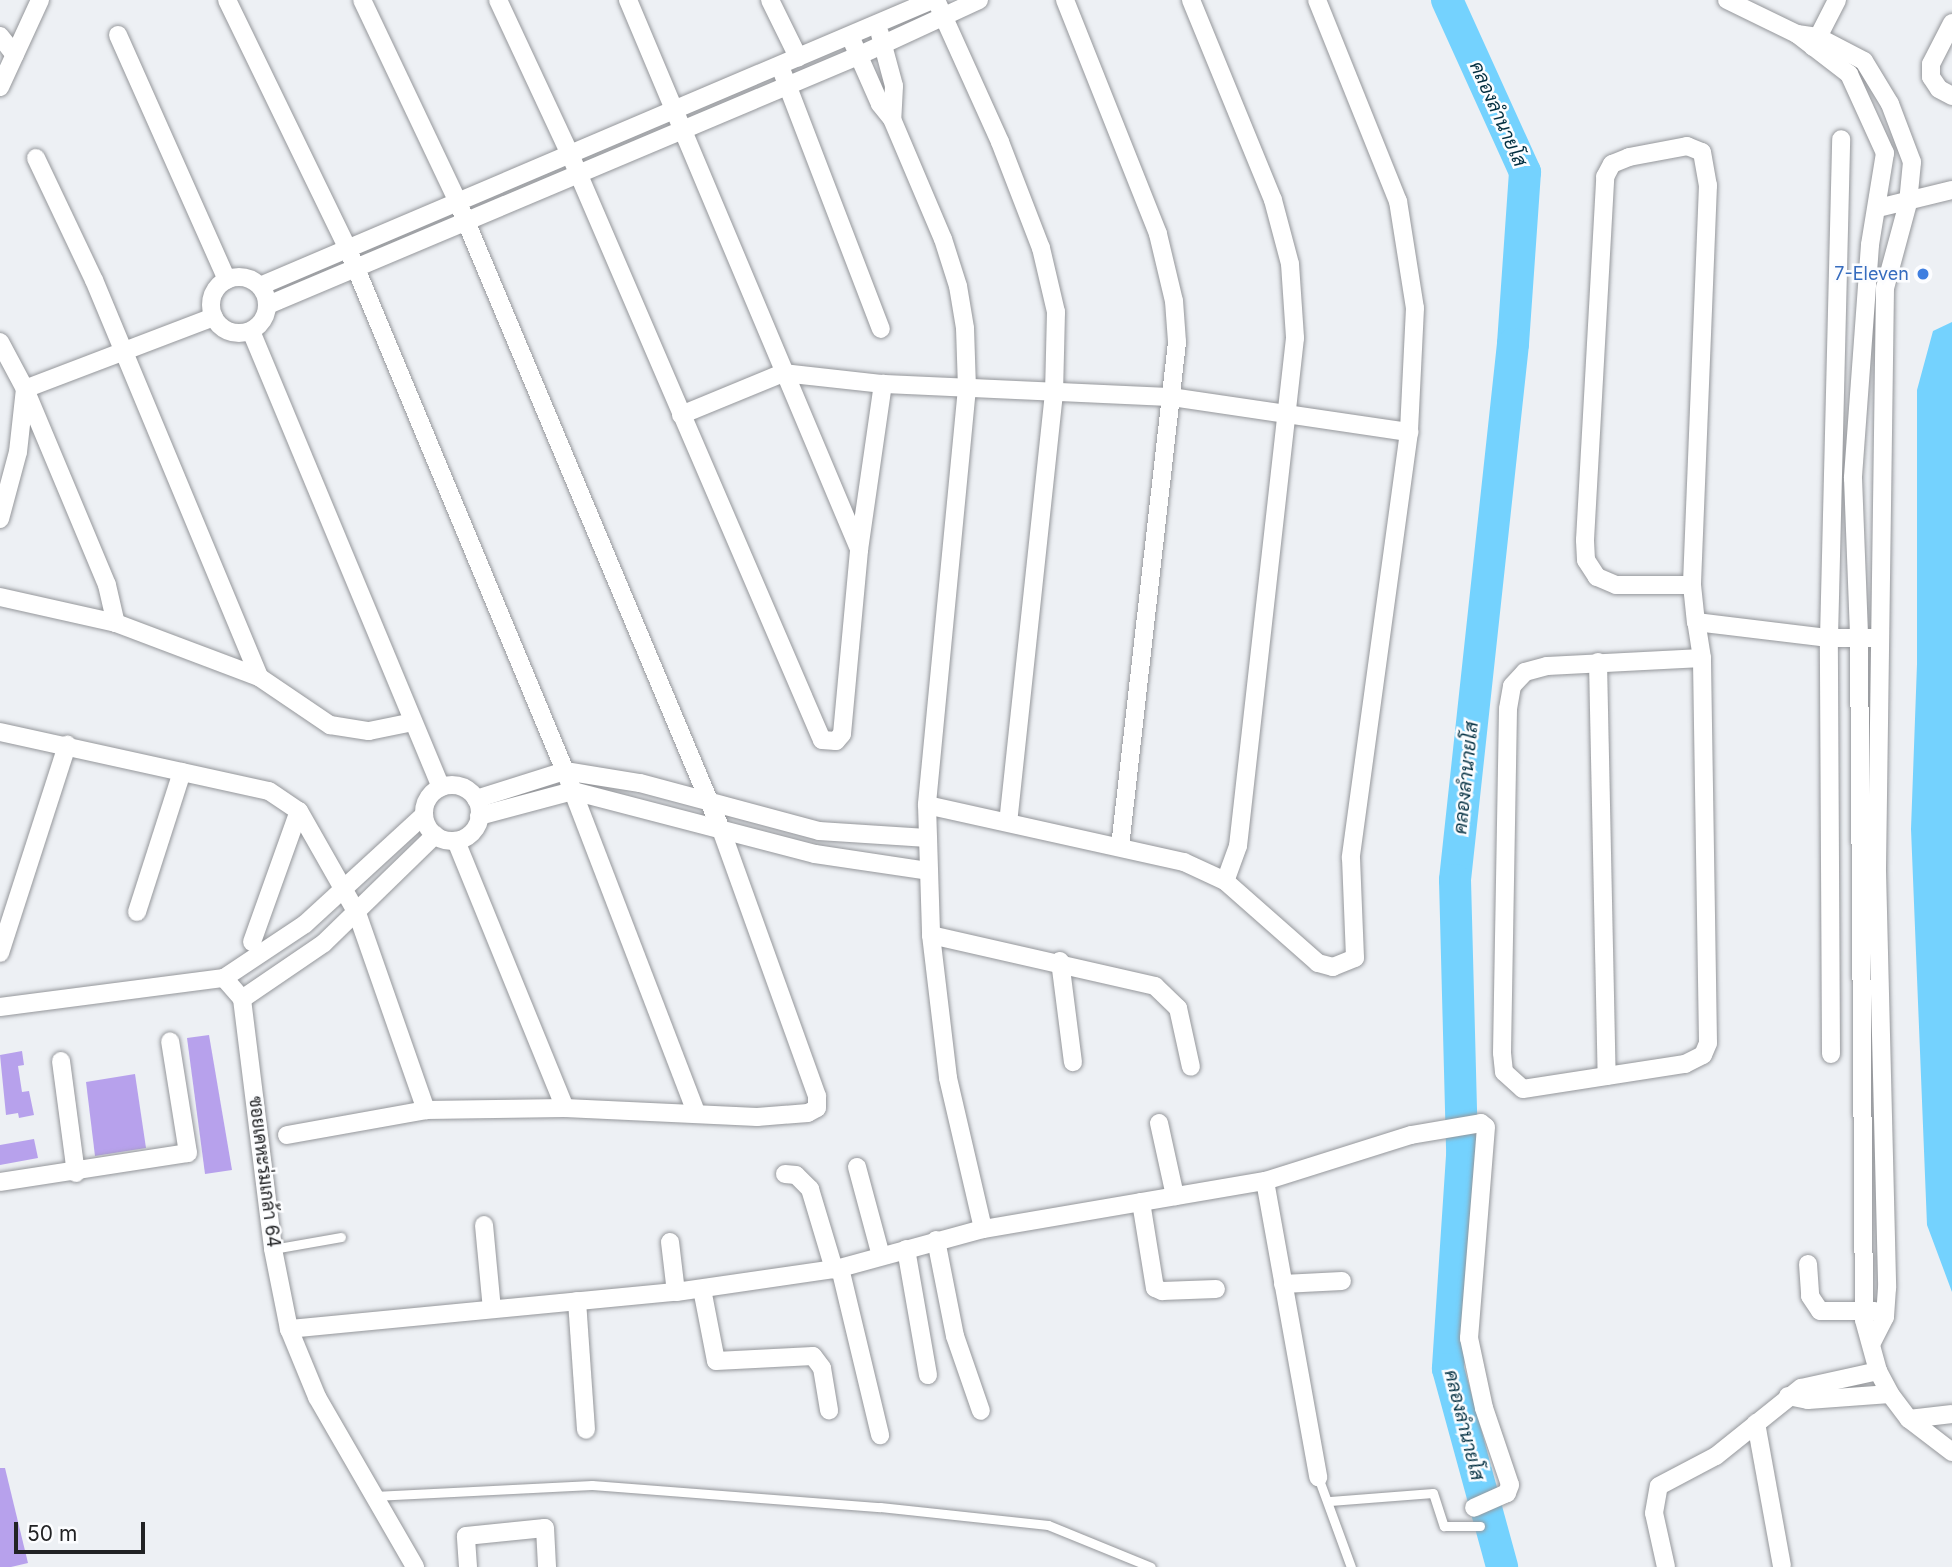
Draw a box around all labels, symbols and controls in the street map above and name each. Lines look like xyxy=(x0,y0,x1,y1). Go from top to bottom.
water label: คลองลำนายโส xyxy=(1465,58,1531,170)
place label: 7-Eleven xyxy=(1834,263,1909,285)
marker: 7-Eleven xyxy=(1915,266,1931,282)
water label: คลองลำนายโส xyxy=(1449,721,1483,835)
street label: ซอยเคหะร่มเกล้า 64 xyxy=(244,1095,284,1249)
water label: คลองลำนายโส xyxy=(1439,1367,1489,1483)
scale bar xyxy=(18,1508,149,1552)
text: 50 m xyxy=(27,1521,77,1546)

